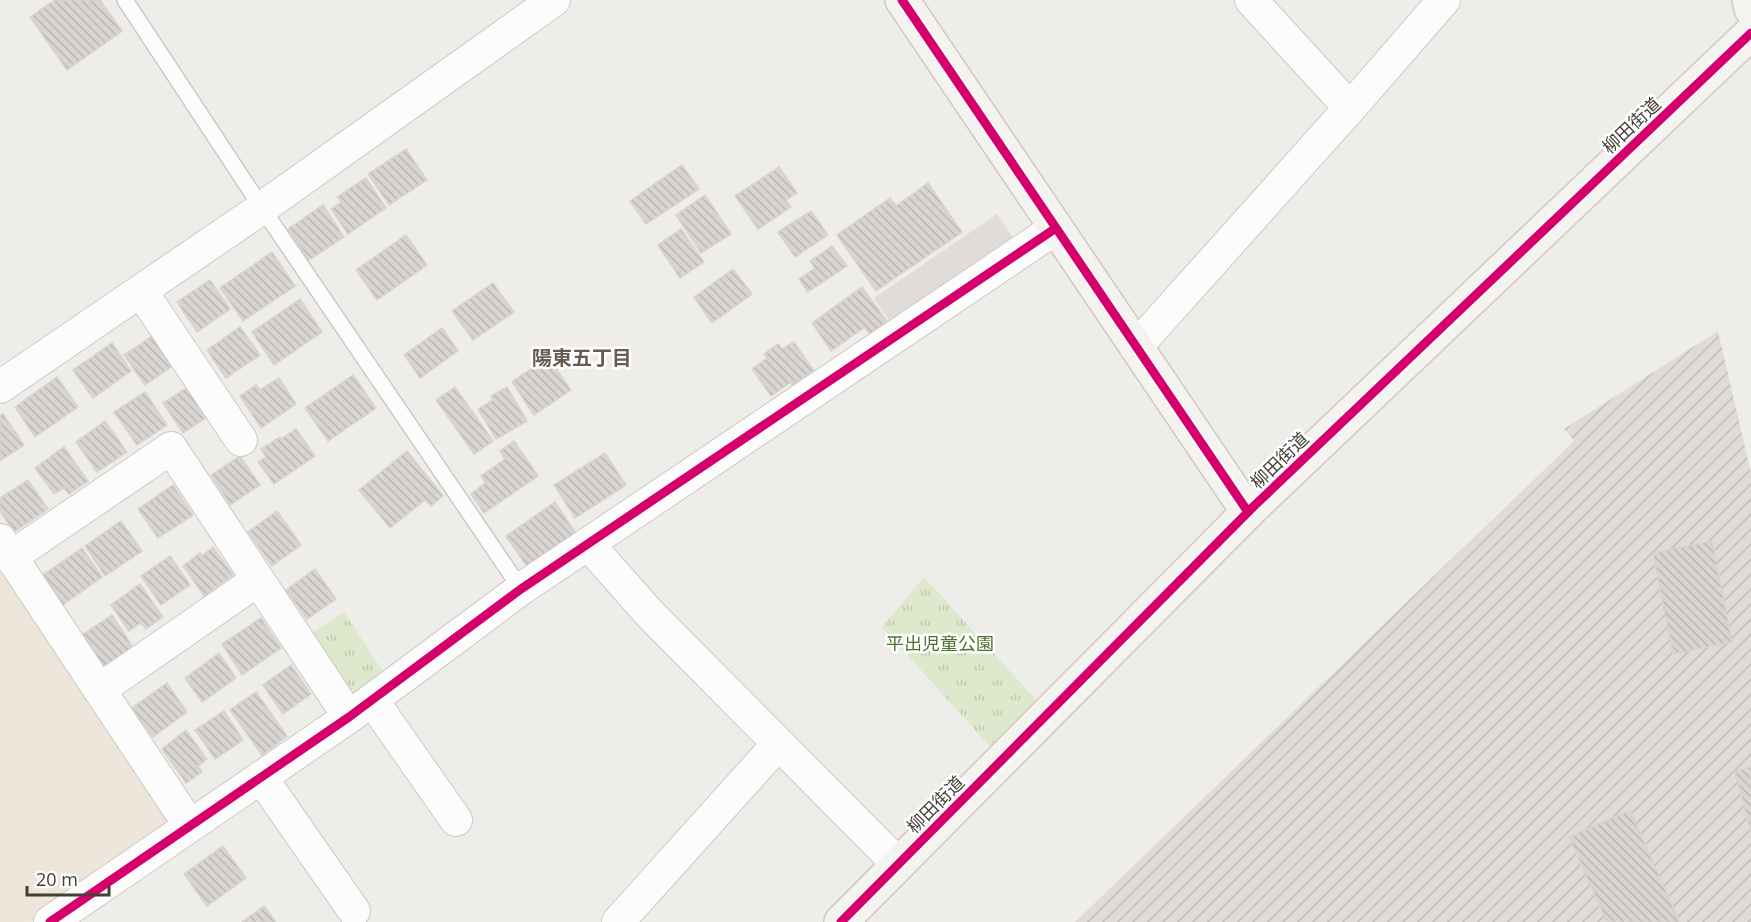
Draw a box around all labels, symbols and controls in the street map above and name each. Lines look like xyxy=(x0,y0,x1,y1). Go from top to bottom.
street label: 柳田街道 xyxy=(1596,92,1666,158)
district label: 陽東五丁目 xyxy=(532,344,632,371)
street label: 柳田街道 xyxy=(1245,426,1313,494)
park label: 平出児童公園 xyxy=(886,631,994,655)
street label: 柳田街道 xyxy=(901,770,969,838)
scale bar xyxy=(27,859,110,897)
text: 20 m xyxy=(36,867,78,891)

